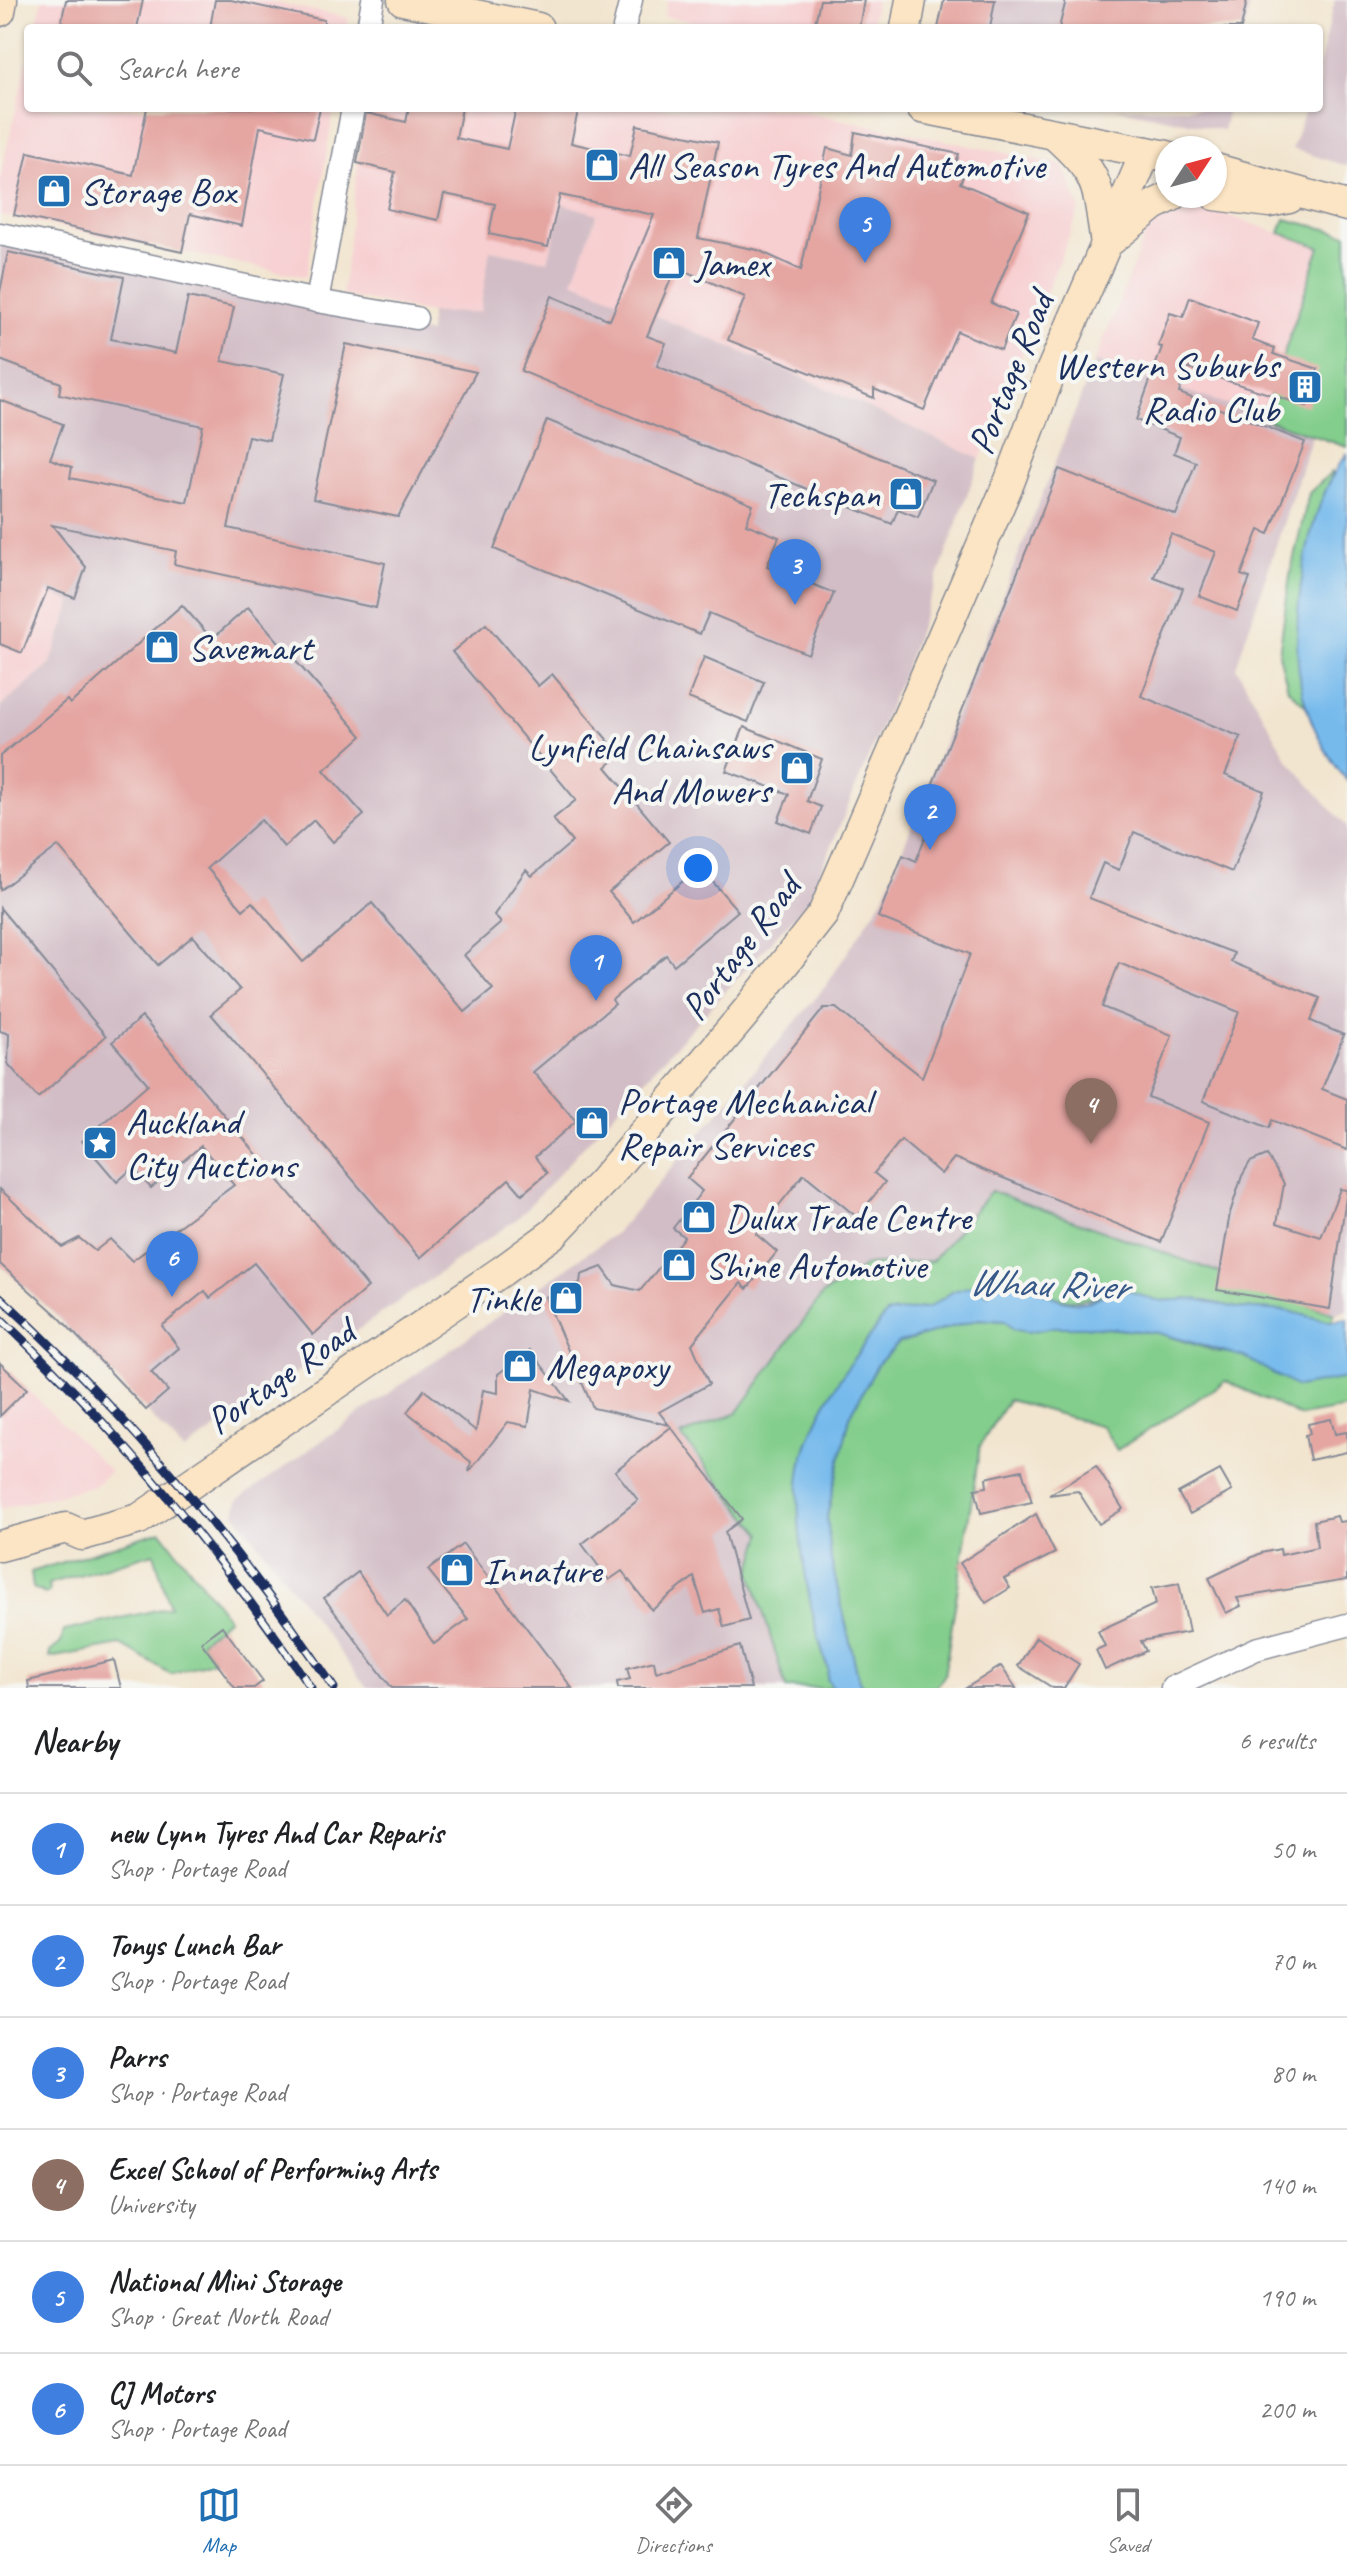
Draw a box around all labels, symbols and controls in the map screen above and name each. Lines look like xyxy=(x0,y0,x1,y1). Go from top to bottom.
search box xyxy=(24,24,1323,112)
icon: search xyxy=(52,46,96,90)
text: Search here xyxy=(116,49,238,87)
north arrow xyxy=(1155,136,1227,208)
place label: All Season Tyres And Automotive xyxy=(628,142,1047,189)
shop icon: All Season Tyres And Automotive xyxy=(583,146,621,184)
place label: Storage Box xyxy=(80,168,238,215)
shop icon: Storage Box xyxy=(35,172,73,210)
pin: 5 xyxy=(839,197,891,263)
place label: Jamex xyxy=(693,240,772,287)
shop icon: Jamex xyxy=(650,244,688,282)
street label: Portage Road xyxy=(957,280,1066,461)
place label: Western Suburbs Radio Club xyxy=(1055,342,1282,433)
building icon: Western Suburbs Radio Club xyxy=(1286,368,1324,406)
place label: Techspan xyxy=(763,471,881,518)
shop icon: Techspan xyxy=(887,475,925,513)
pin: 3 xyxy=(769,539,821,605)
place label: Savemart xyxy=(188,624,315,671)
shop icon: Savemart xyxy=(143,628,181,666)
place label: Lynfield Chainsaws And Mowers xyxy=(528,723,774,814)
shop icon: Lynfield Chainsaws And Mowers xyxy=(778,749,816,787)
pin: 2 xyxy=(904,784,956,850)
your location xyxy=(678,848,718,888)
street label: Portage Road xyxy=(670,860,814,1029)
pin: 1 xyxy=(570,935,622,1001)
place label: Portage Mechanical Repair Services xyxy=(618,1078,877,1169)
pin: 4 xyxy=(1065,1078,1117,1144)
place label: Auckland City Auctions xyxy=(126,1098,299,1189)
shop icon: Portage Mechanical Repair Services xyxy=(573,1104,611,1142)
place icon: Auckland City Auctions xyxy=(81,1124,119,1162)
place label: Dulux Trade Centre xyxy=(725,1194,974,1241)
shop icon: Dulux Trade Centre xyxy=(680,1198,718,1236)
pin: 6 xyxy=(146,1231,198,1297)
place label: Shine Automotive xyxy=(705,1242,929,1289)
shop icon: Shine Automotive xyxy=(660,1246,698,1284)
water label: Whau River xyxy=(968,1256,1135,1312)
place label: Tinkle xyxy=(466,1275,543,1322)
shop icon: Tinkle xyxy=(547,1279,585,1317)
street label: Portage Road xyxy=(197,1305,368,1444)
place label: Megapoxy xyxy=(546,1343,671,1390)
shop icon: Megapoxy xyxy=(501,1347,539,1385)
place label: Innature xyxy=(483,1547,604,1594)
shop icon: Innature xyxy=(438,1551,476,1589)
text: Nearby xyxy=(32,1719,118,1762)
text: 6 results xyxy=(1239,1724,1315,1757)
text: new Lynn Tyres And Car Reparis xyxy=(108,1814,443,1852)
text: 1 xyxy=(52,1833,64,1866)
text: 50 m xyxy=(1271,1833,1315,1866)
text: Shop · Portage Road xyxy=(108,1852,286,1885)
text: Tonys Lunch Bar xyxy=(108,1926,280,1964)
text: 2 xyxy=(52,1945,64,1978)
text: 70 m xyxy=(1271,1945,1315,1978)
text: Shop · Portage Road xyxy=(108,1964,286,1997)
text: Parrs xyxy=(108,2038,166,2076)
text: 3 xyxy=(52,2057,64,2090)
text: 80 m xyxy=(1271,2057,1315,2090)
text: Shop · Portage Road xyxy=(108,2076,286,2109)
text: Excel School of Performing Arts xyxy=(108,2150,437,2188)
text: 4 xyxy=(52,2169,64,2202)
text: 140 m xyxy=(1259,2169,1315,2202)
text: University xyxy=(108,2188,195,2221)
text: National Mini Storage xyxy=(108,2262,341,2300)
text: 5 xyxy=(52,2281,64,2314)
text: 190 m xyxy=(1259,2281,1315,2314)
text: Shop · Great North Road xyxy=(108,2300,328,2333)
text: CJ Motors xyxy=(108,2374,214,2412)
text: 6 xyxy=(52,2393,64,2426)
text: 200 m xyxy=(1259,2393,1315,2426)
text: Shop · Portage Road xyxy=(108,2412,286,2445)
tab: Map xyxy=(197,2483,241,2559)
tab: Directions xyxy=(635,2483,712,2559)
tab: Saved xyxy=(1106,2483,1150,2559)

